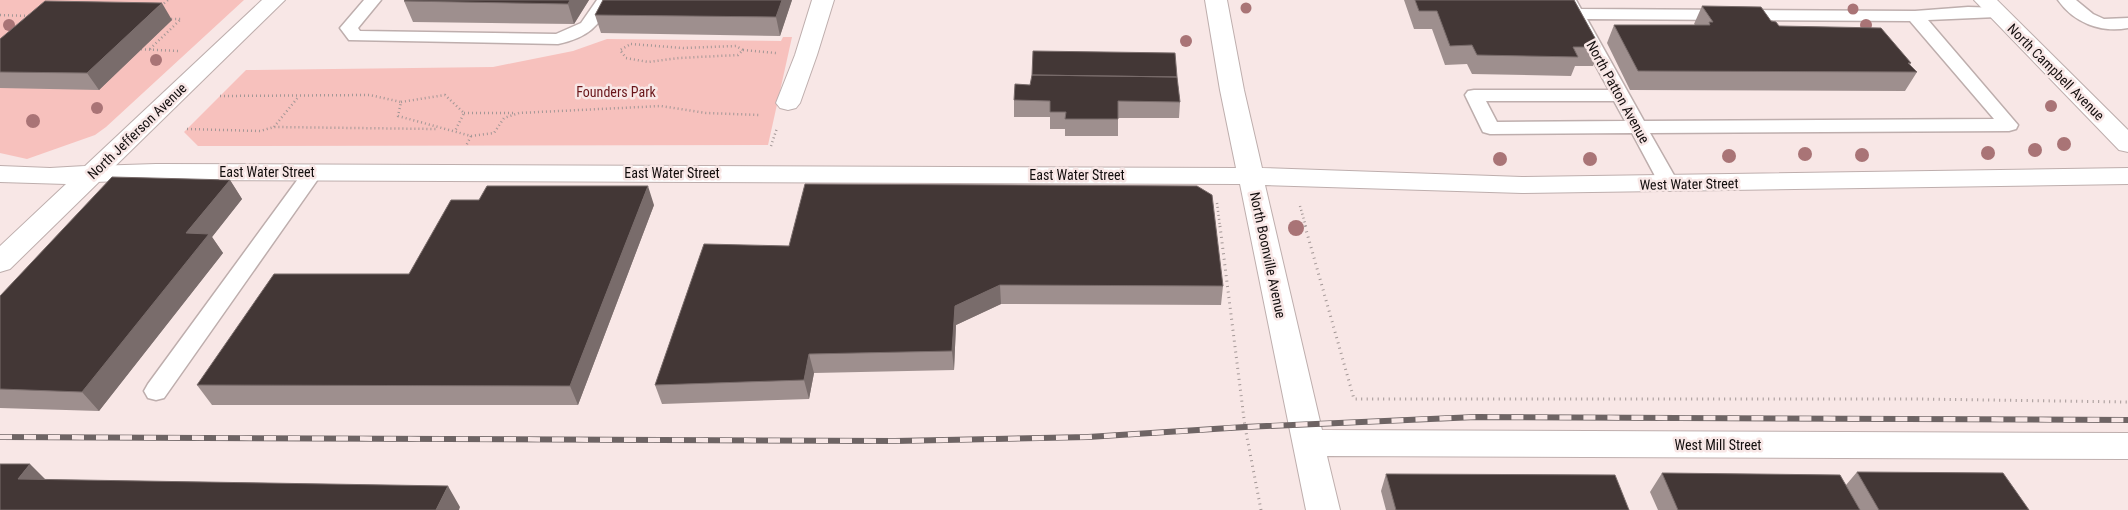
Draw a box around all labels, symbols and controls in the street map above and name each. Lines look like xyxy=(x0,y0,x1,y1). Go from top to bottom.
street label: North Campbell Avenue xyxy=(2004,20,2108,124)
street label: North Patton Avenue xyxy=(1583,38,1653,146)
street label: North Jefferson Avenue xyxy=(84,79,190,182)
park label: Founders Park xyxy=(576,84,656,100)
street label: East Water Street xyxy=(219,164,315,180)
street label: East Water Street xyxy=(624,165,720,181)
street label: East Water Street xyxy=(1029,167,1125,183)
street label: West Water Street xyxy=(1639,175,1739,193)
street label: North Boonville Avenue xyxy=(1247,190,1289,320)
street label: West Mill Street xyxy=(1675,437,1762,453)

